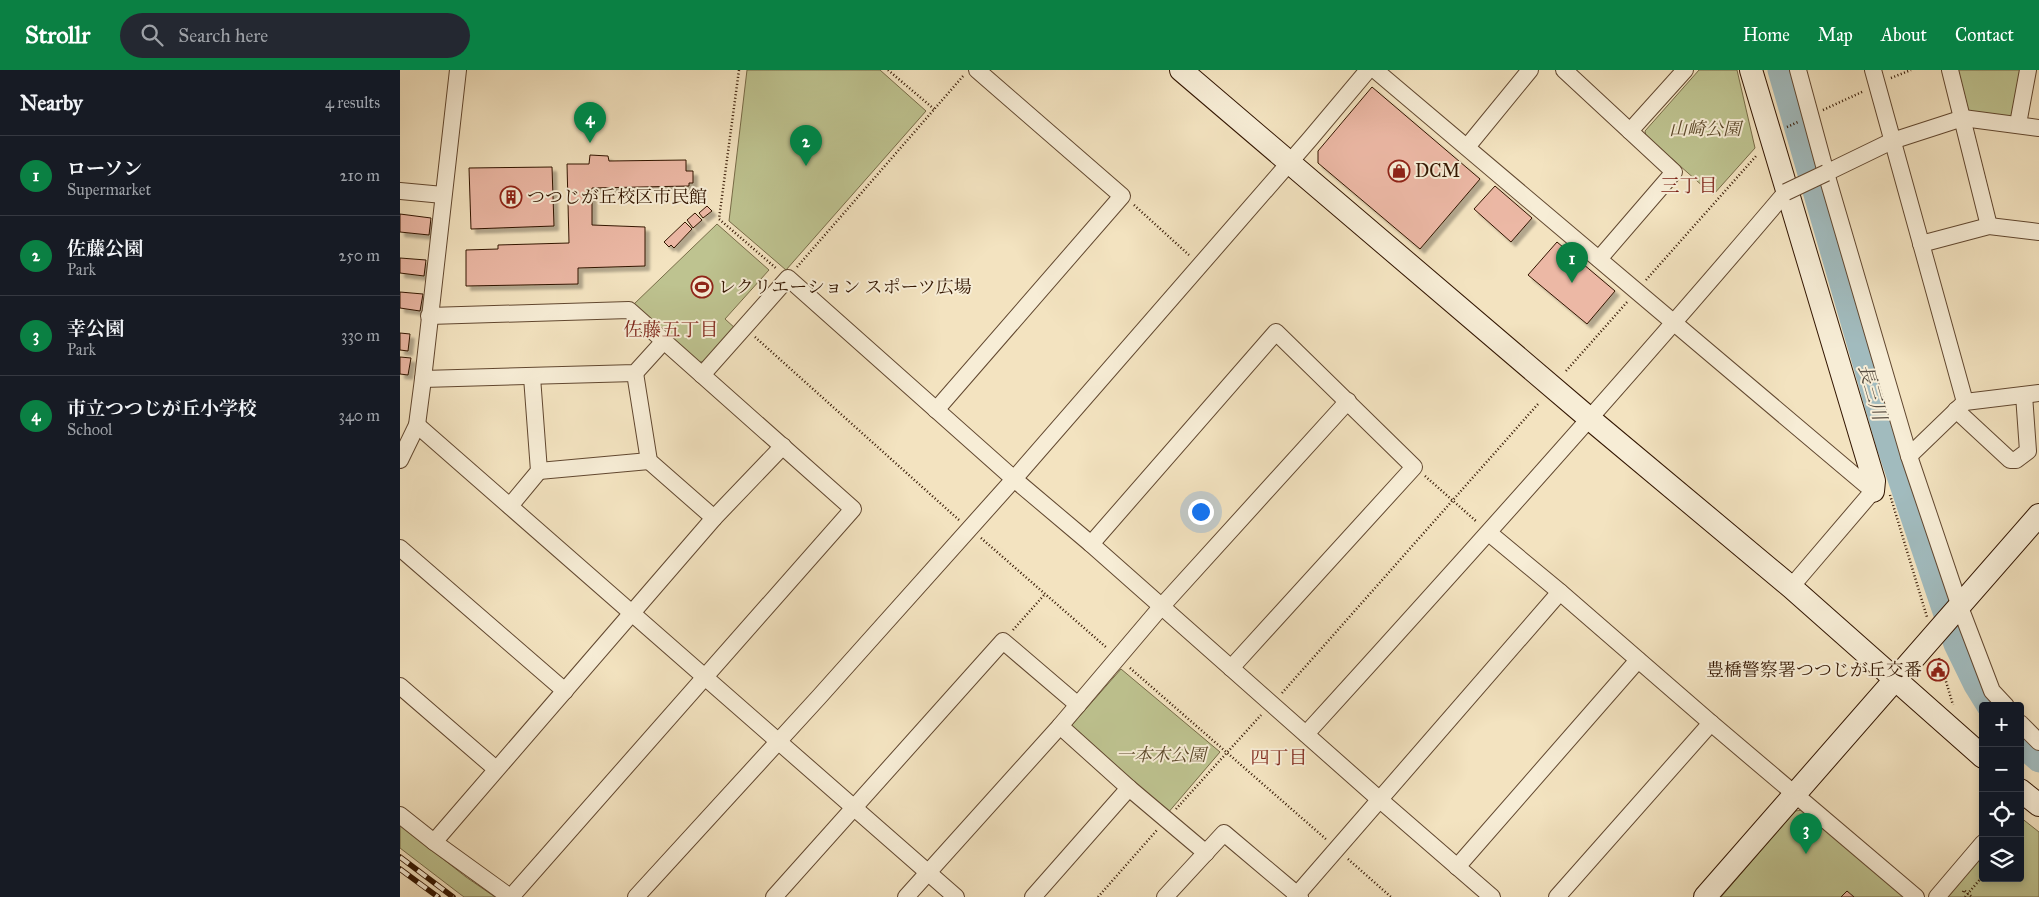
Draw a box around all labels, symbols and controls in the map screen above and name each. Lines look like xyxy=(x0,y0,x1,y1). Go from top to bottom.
search box xyxy=(120,13,470,58)
text: Strollr xyxy=(25,20,90,50)
icon: search xyxy=(138,21,166,49)
text: Search here xyxy=(178,24,268,47)
text: Home xyxy=(1743,24,1790,46)
text: Map xyxy=(1818,24,1853,46)
text: About xyxy=(1881,24,1927,46)
text: Contact xyxy=(1955,24,2014,46)
text: Nearby xyxy=(20,90,83,116)
text: 4 results xyxy=(325,93,380,112)
pin: 4 xyxy=(574,102,606,143)
park label: 山崎公園 xyxy=(1669,118,1744,140)
pin: 2 xyxy=(790,125,822,166)
text: ローソン xyxy=(67,157,142,180)
shop icon: DCM xyxy=(1387,159,1411,183)
place label: DCM xyxy=(1415,160,1460,182)
text: 1 xyxy=(33,166,39,185)
text: 210 m xyxy=(340,166,380,185)
district label: 三丁目 xyxy=(1660,174,1718,197)
text: Supermarket xyxy=(67,180,151,199)
building icon: つつじが丘校区市民館 xyxy=(499,185,523,209)
place label: つつじが丘校区市民館 xyxy=(527,186,707,208)
text: 佐藤公園 xyxy=(67,237,143,260)
pin: 1 xyxy=(1556,242,1588,283)
text: 2 xyxy=(32,246,40,265)
text: 250 m xyxy=(339,246,380,265)
text: Park xyxy=(67,260,96,279)
sports icon: レクリエーション スポーツ広場 xyxy=(690,275,714,299)
place label: レクリエーション スポーツ広場 xyxy=(718,276,972,298)
text: 幸公園 xyxy=(67,317,124,340)
district label: 佐藤五丁目 xyxy=(623,318,719,341)
text: 3 xyxy=(33,326,39,345)
text: 330 m xyxy=(341,326,380,345)
text: Park xyxy=(67,340,96,359)
water label: 長三川 xyxy=(1854,362,1892,425)
text: 市立つつじが丘小学校 xyxy=(67,397,257,420)
text: 4 xyxy=(32,406,40,425)
text: 340 m xyxy=(338,406,380,425)
text: School xyxy=(67,420,112,439)
your location xyxy=(1188,499,1214,525)
public building icon: 豊橋警察署つつじが丘交番 xyxy=(1926,658,1950,682)
place label: 豊橋警察署つつじが丘交番 xyxy=(1706,659,1922,681)
map controls xyxy=(1979,702,2024,882)
button: + xyxy=(1979,702,2024,747)
park label: 一本木公園 xyxy=(1116,744,1209,766)
district label: 四丁目 xyxy=(1250,746,1308,769)
button: − xyxy=(1979,747,2024,792)
button: locate xyxy=(1979,792,2024,837)
pin: 3 xyxy=(1790,813,1822,854)
button: layers xyxy=(1979,837,2024,882)

